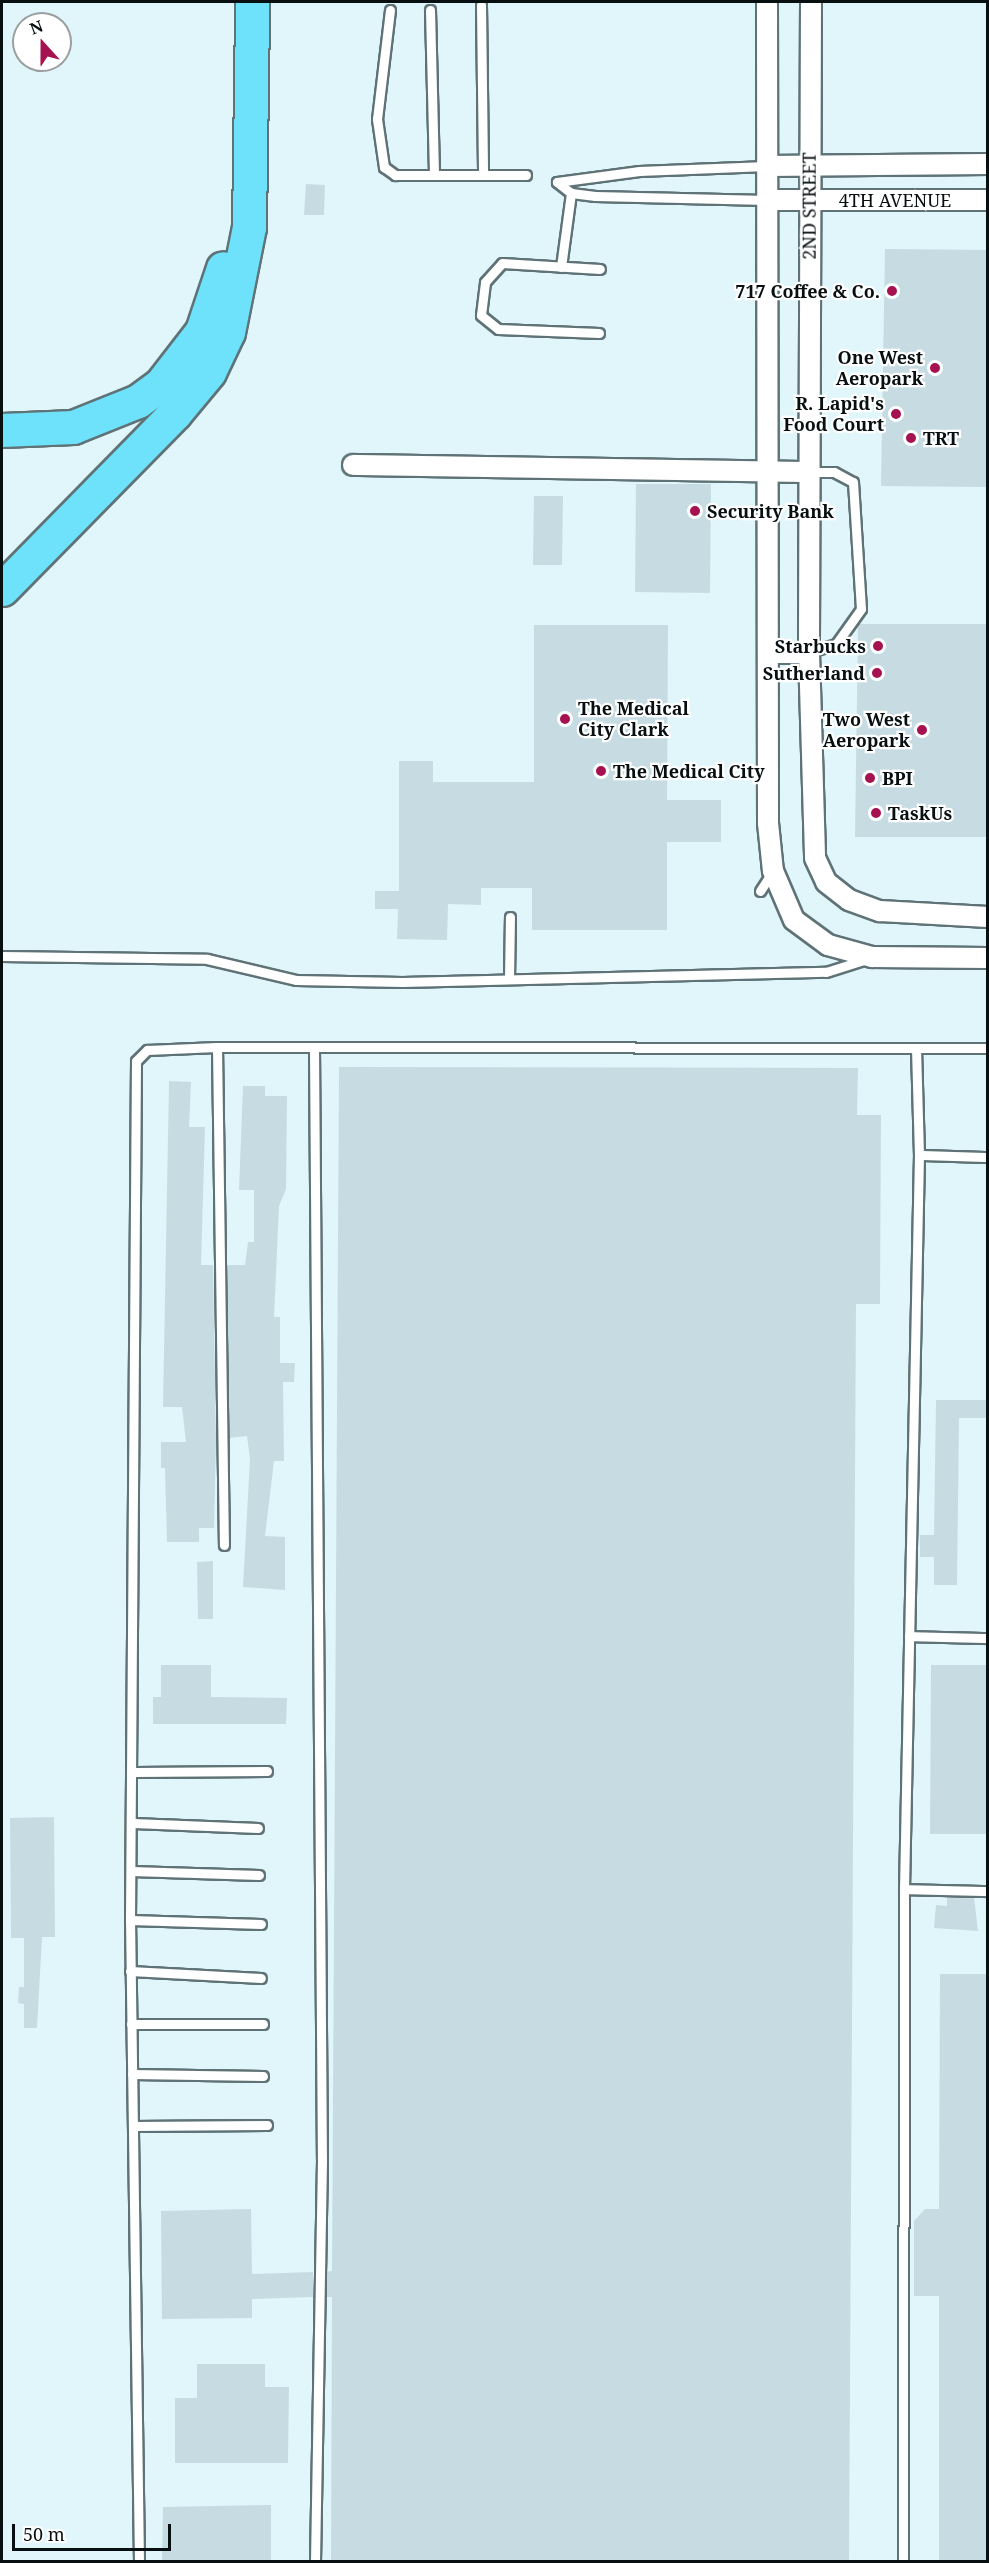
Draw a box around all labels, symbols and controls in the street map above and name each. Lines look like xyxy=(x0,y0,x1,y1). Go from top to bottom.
north arrow xyxy=(12,12,72,72)
text: N xyxy=(26,15,46,40)
street label: 2ND STREET xyxy=(798,152,820,260)
street label: 4TH AVENUE xyxy=(839,189,951,211)
place label: 717 Coffee & Co. xyxy=(735,280,880,302)
marker: 717 Coffee & Co. xyxy=(885,284,899,298)
place label: One West Aeropark xyxy=(836,347,923,389)
marker: One West Aeropark xyxy=(928,361,942,375)
place label: R. Lapid's Food Court xyxy=(783,393,884,436)
marker: R. Lapid's Food Court xyxy=(889,407,903,421)
place label: TRT xyxy=(923,427,959,449)
marker: TRT xyxy=(904,431,918,445)
place label: Security Bank xyxy=(707,500,834,522)
marker: Security Bank xyxy=(688,504,702,518)
place label: Starbucks xyxy=(775,635,866,657)
marker: Starbucks xyxy=(871,639,885,653)
place label: Sutherland xyxy=(763,662,865,684)
marker: Sutherland xyxy=(870,666,884,680)
place label: The Medical City Clark xyxy=(578,698,689,740)
place label: Two West Aeropark xyxy=(823,709,910,752)
marker: The Medical City Clark xyxy=(556,710,574,728)
marker: Two West Aeropark xyxy=(915,723,929,737)
place label: The Medical City xyxy=(613,760,765,782)
marker: The Medical City xyxy=(594,764,608,778)
place label: BPI xyxy=(882,767,913,789)
marker: BPI xyxy=(863,771,877,785)
place label: TaskUs xyxy=(888,802,952,824)
marker: TaskUs xyxy=(869,806,883,820)
scale bar xyxy=(15,2512,174,2550)
text: 50 m xyxy=(23,2522,65,2546)

